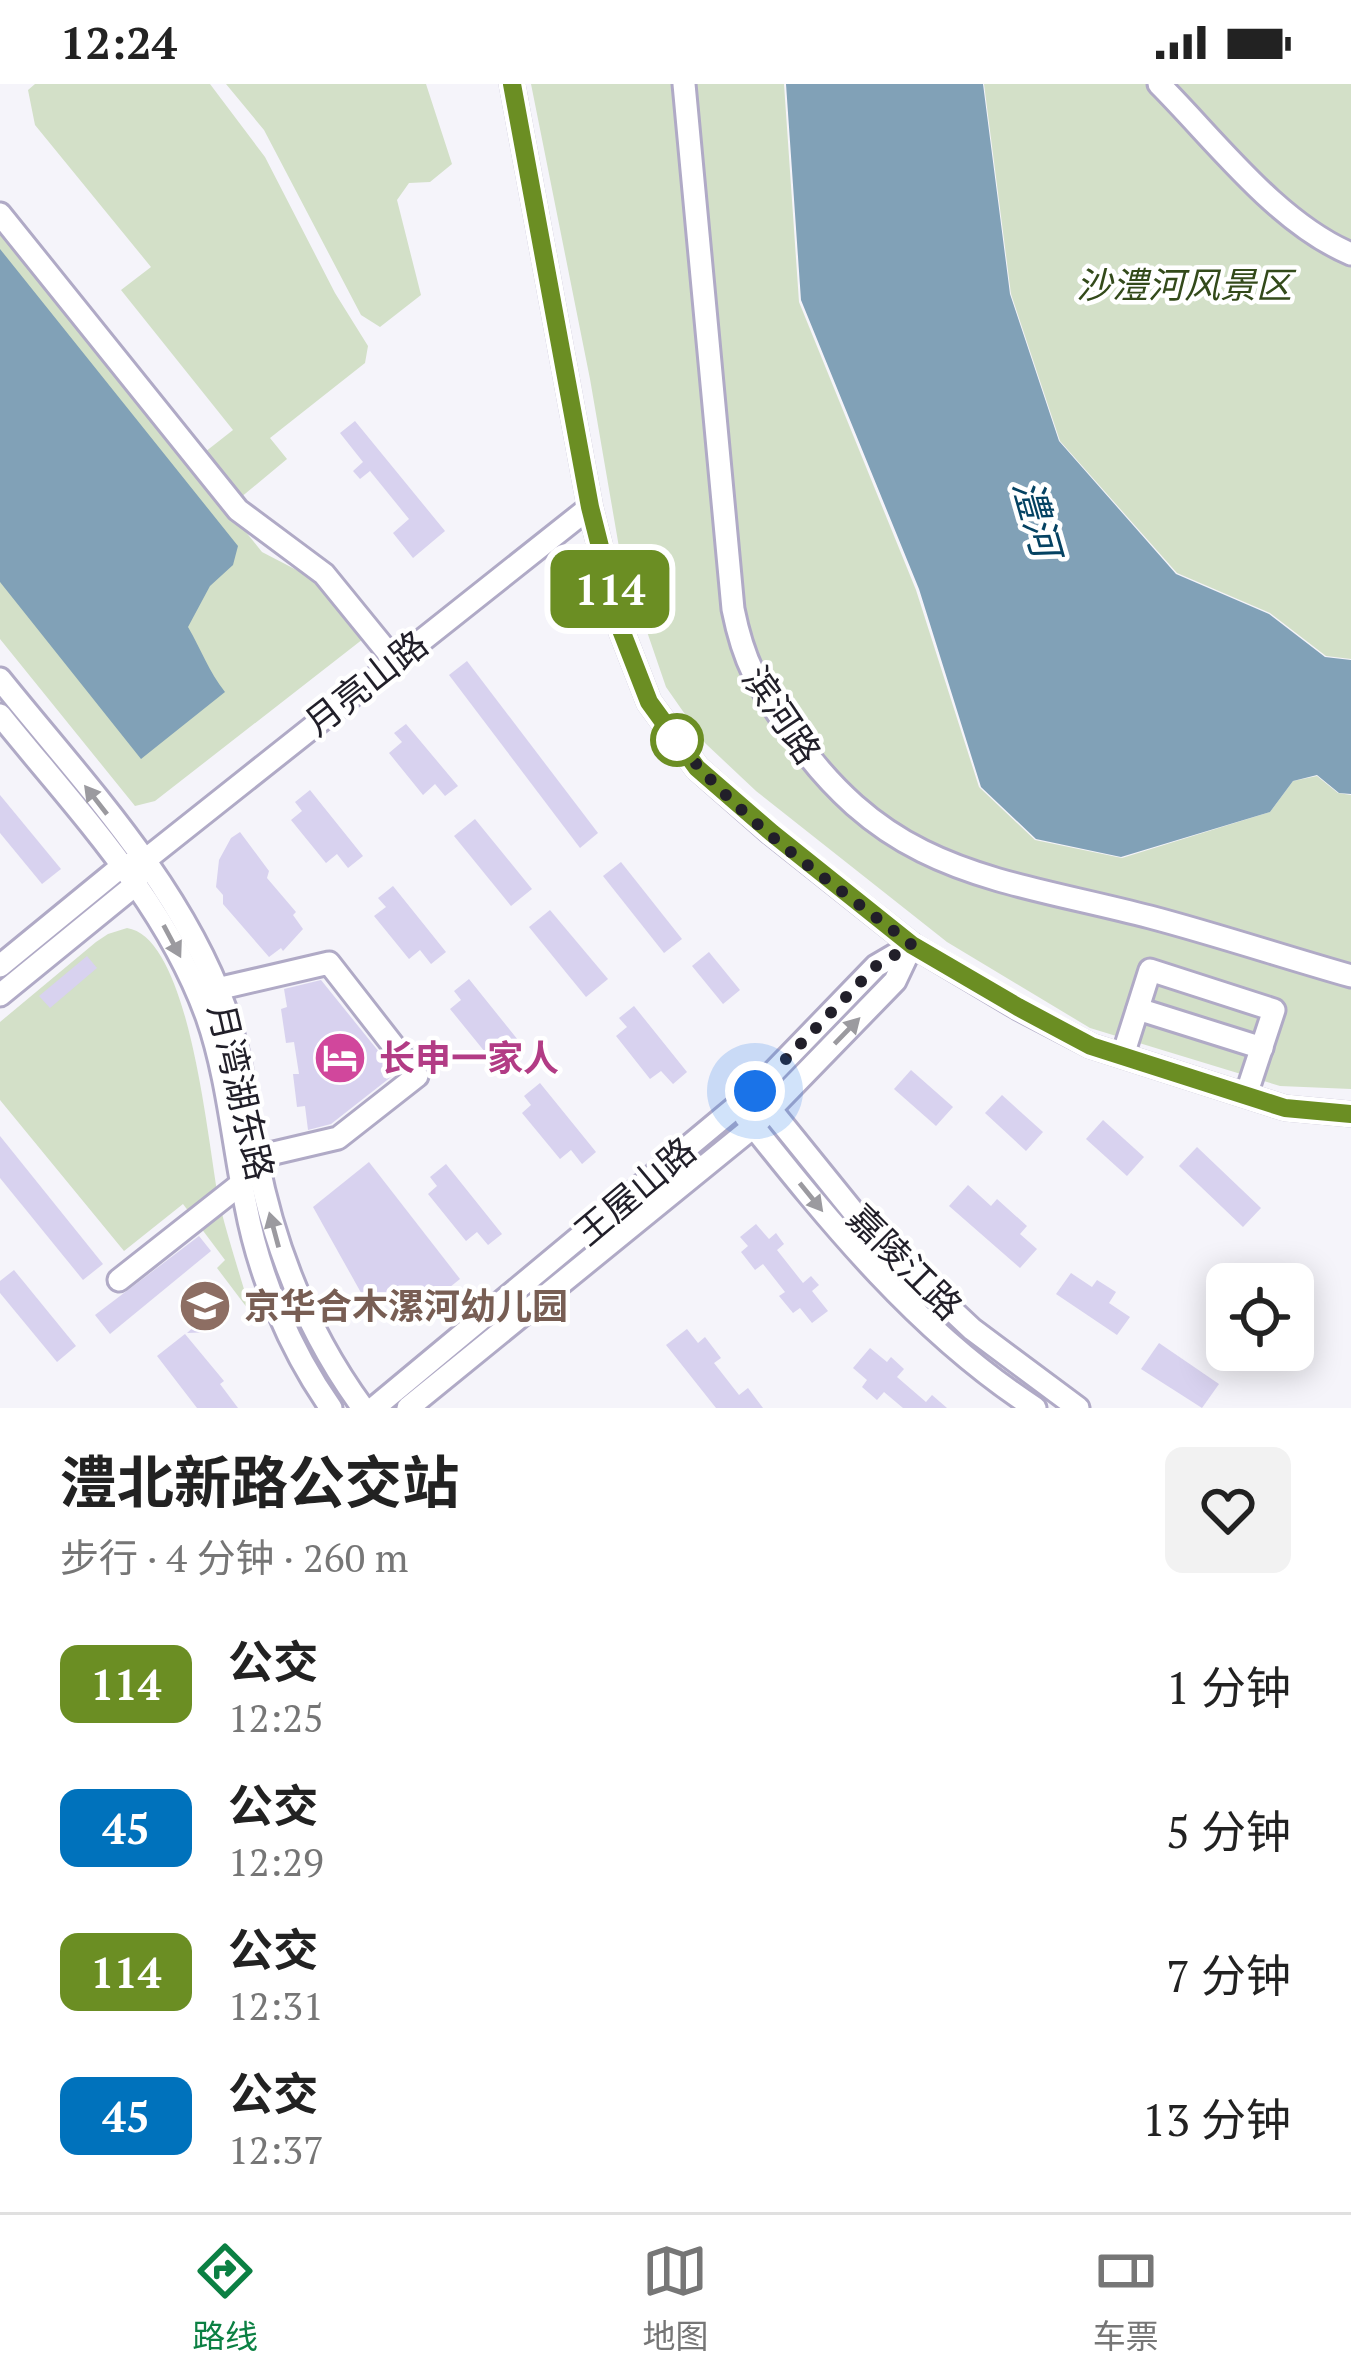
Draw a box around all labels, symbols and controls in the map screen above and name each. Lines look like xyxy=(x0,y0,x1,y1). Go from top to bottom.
text: 12:24 xyxy=(60,12,177,72)
park label: 沙澧河风景区 xyxy=(1076,261,1297,308)
water label: 澧河 xyxy=(1002,473,1076,569)
line badge: 114 xyxy=(541,550,679,628)
text: 114 xyxy=(574,561,646,617)
street label: 月亮山路 xyxy=(294,620,437,745)
street label: 滨河路 xyxy=(733,657,832,773)
unlabelled marker xyxy=(652,715,702,765)
one-way arrow xyxy=(84,784,109,815)
one-way arrow xyxy=(161,924,182,959)
street label: 月湾湖东路 xyxy=(198,999,285,1185)
one-way arrow xyxy=(832,1016,860,1045)
hotel icon: 长申一家人 xyxy=(312,1030,368,1086)
place label: 长申一家人 xyxy=(379,1034,559,1081)
your location xyxy=(725,1061,785,1121)
street label: 王屋山路 xyxy=(564,1126,705,1255)
one-way arrow xyxy=(798,1181,823,1212)
street label: 嘉陵江路 xyxy=(838,1194,973,1329)
one-way arrow xyxy=(264,1211,283,1248)
map controls xyxy=(1206,1263,1314,1371)
button: locate xyxy=(1206,1263,1314,1371)
school or university icon: 京华合木漯河幼儿园 xyxy=(177,1278,233,1334)
place label: 京华合木漯河幼儿园 xyxy=(244,1282,568,1329)
text: 澧北新路公交站 xyxy=(60,1444,459,1519)
button: heart xyxy=(1165,1447,1291,1573)
text: 步行 · 4 分钟 · 260 m xyxy=(60,1531,408,1583)
text: 公交 xyxy=(228,1631,318,1691)
text: 114 xyxy=(90,1656,162,1712)
text: 1 分钟 xyxy=(1166,1657,1291,1717)
text: 12:25 xyxy=(228,1691,324,1743)
text: 公交 xyxy=(228,1775,318,1835)
text: 45 xyxy=(102,1800,150,1856)
text: 5 分钟 xyxy=(1166,1801,1291,1861)
text: 12:29 xyxy=(228,1835,324,1887)
text: 公交 xyxy=(228,1919,318,1979)
text: 114 xyxy=(90,1944,162,2000)
text: 7 分钟 xyxy=(1166,1945,1291,2005)
text: 12:31 xyxy=(228,1979,324,2031)
text: 公交 xyxy=(228,2063,318,2123)
text: 45 xyxy=(102,2088,150,2144)
text: 13 分钟 xyxy=(1142,2089,1291,2149)
text: 12:37 xyxy=(228,2123,324,2175)
tab: 路线 xyxy=(192,2238,258,2358)
tab: 地图 xyxy=(642,2238,708,2358)
tab: 车票 xyxy=(1093,2238,1159,2358)

